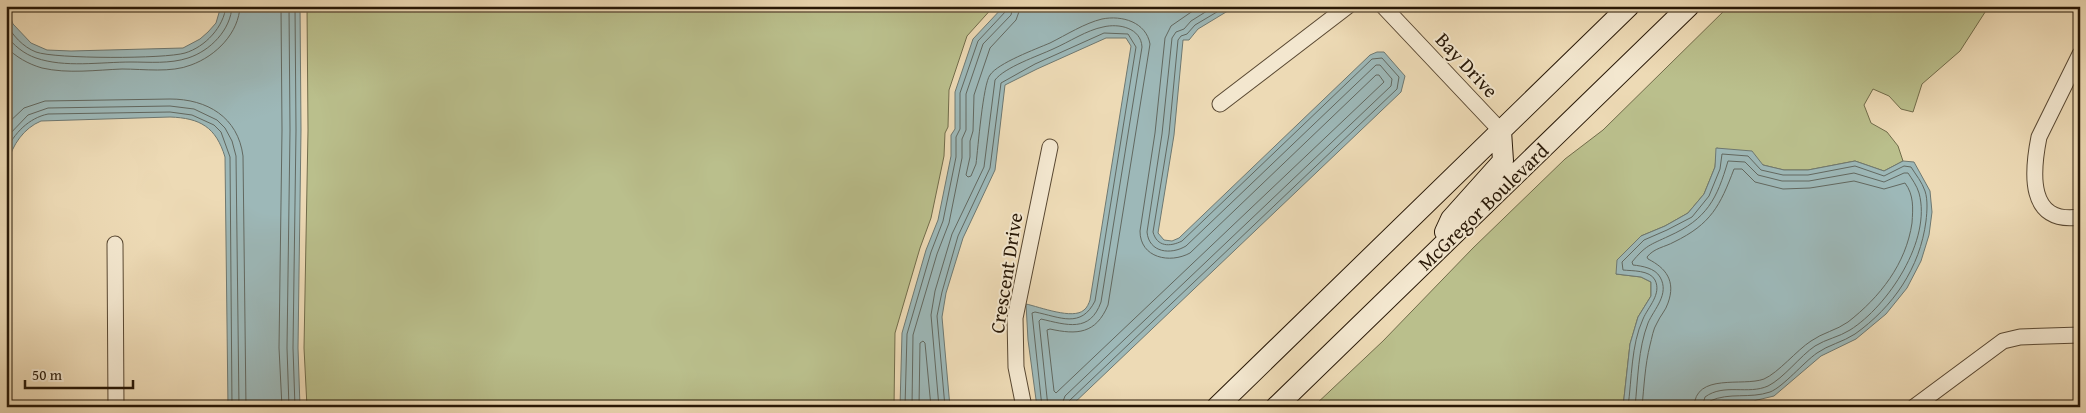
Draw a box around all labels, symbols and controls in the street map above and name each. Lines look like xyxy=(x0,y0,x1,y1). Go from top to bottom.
street label: Bay Drive xyxy=(1429,26,1505,104)
street label: McGregor Boulevard xyxy=(1411,136,1555,277)
street label: Crescent Drive xyxy=(982,210,1029,335)
scale bar xyxy=(25,358,132,390)
text: 50 m xyxy=(32,364,63,385)

